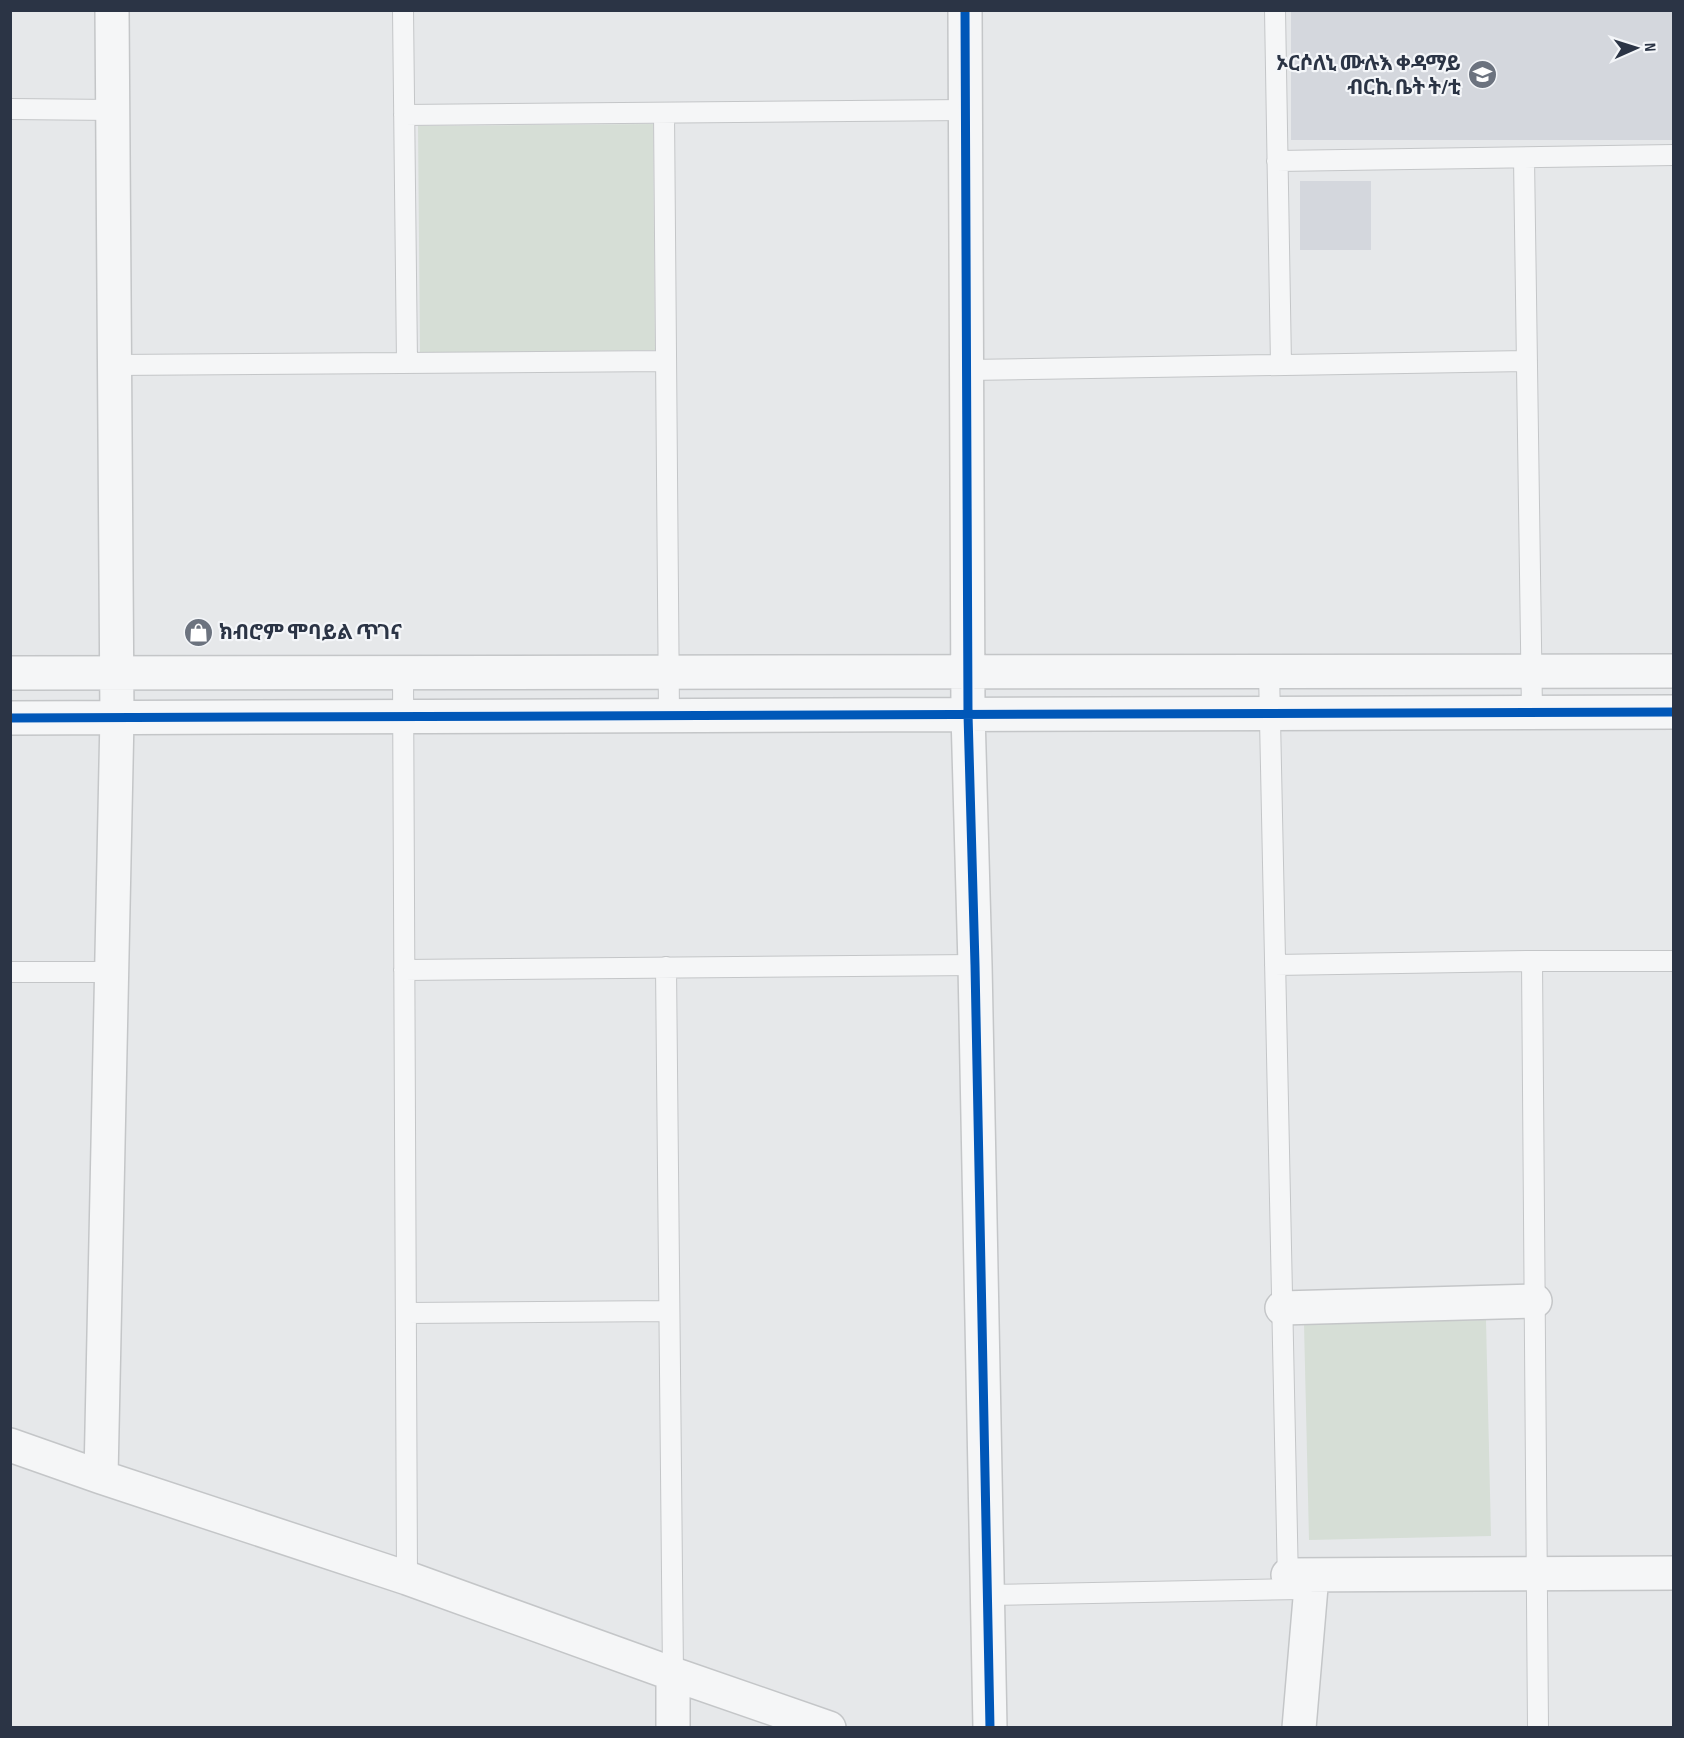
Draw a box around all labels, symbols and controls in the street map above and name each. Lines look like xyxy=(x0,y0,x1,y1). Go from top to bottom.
north arrow xyxy=(1606,18,1666,78)
text: N xyxy=(1640,43,1659,52)
place label: ኦርሶለኒ ሙሉእ ቀዳማይ ብርኪ ቤት ት/ቲ xyxy=(1276,51,1461,100)
school or university icon: ኦርሶለኒ ሙሉእ ቀዳማይ ብርኪ ቤት ት/ቲ xyxy=(1466,59,1498,91)
shop icon: ክብሮም ሞባይል ጥገና xyxy=(182,616,214,648)
place label: ክብሮም ሞባይል ጥገና xyxy=(219,620,402,645)

